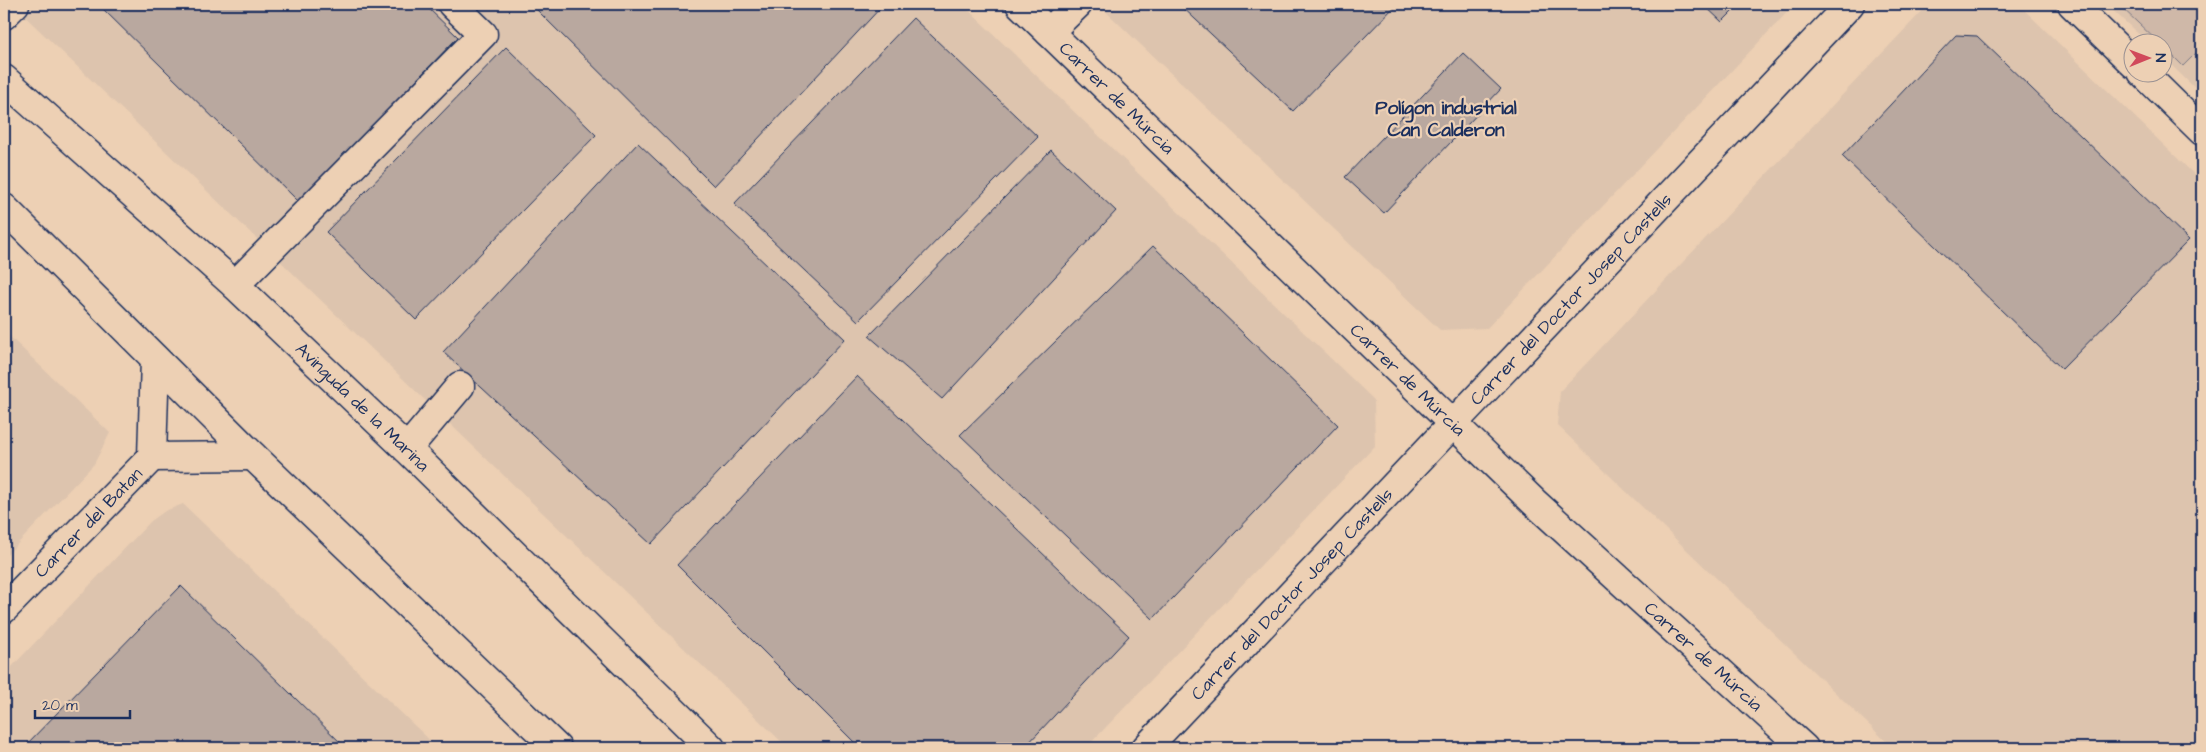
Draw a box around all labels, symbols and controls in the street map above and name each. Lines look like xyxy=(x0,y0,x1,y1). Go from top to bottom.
north arrow xyxy=(2124,32,2174,82)
street label: Carrer de Múrcia xyxy=(1053,36,1180,160)
text: N xyxy=(2150,53,2170,63)
district label: Polígon industrial Can Calderon xyxy=(1375,95,1517,144)
street label: Carrer del Doctor Josep Castells xyxy=(1464,188,1678,411)
street label: Carrer de Múrcia xyxy=(1344,318,1471,442)
street label: Avinguda de la Marina xyxy=(290,337,435,477)
street label: Carrer del Batan xyxy=(29,462,148,583)
street label: Carrer del Doctor Josep Castells xyxy=(1185,483,1399,706)
street label: Carrer de Múrcia xyxy=(1639,596,1768,717)
scale bar xyxy=(35,687,130,719)
text: 20 m xyxy=(42,695,78,716)

